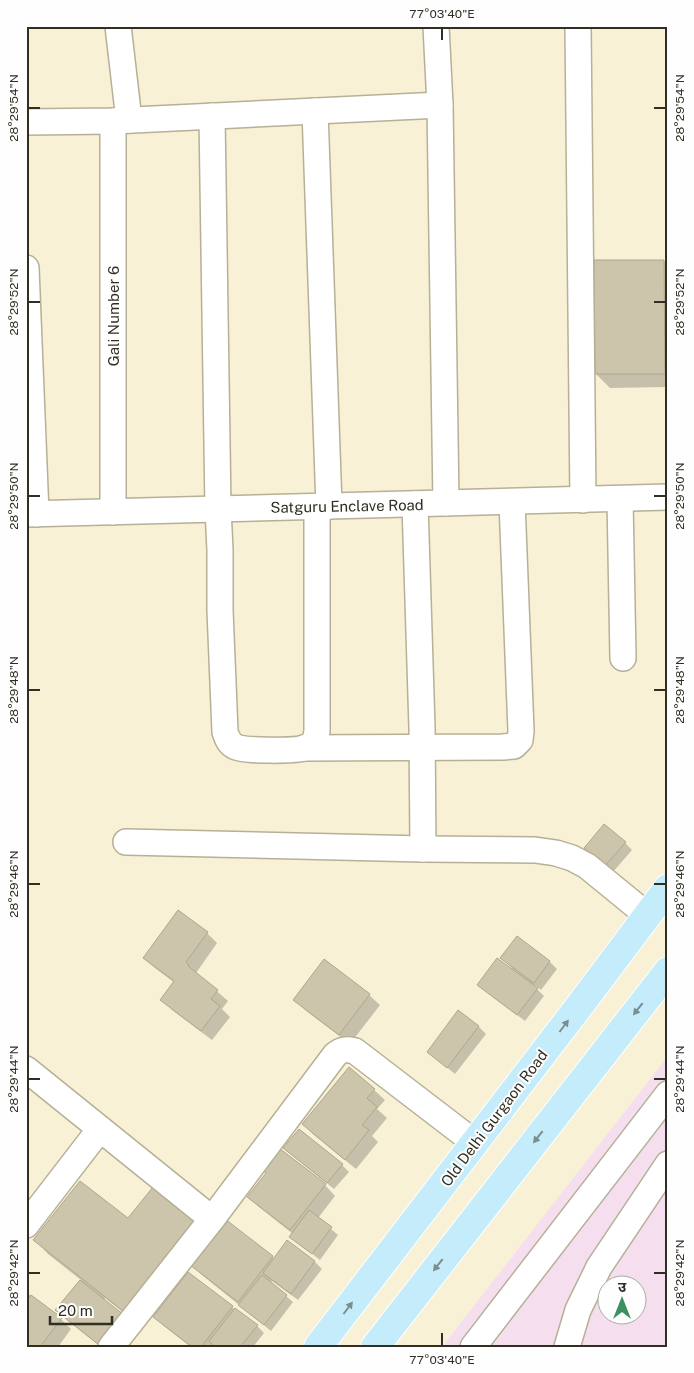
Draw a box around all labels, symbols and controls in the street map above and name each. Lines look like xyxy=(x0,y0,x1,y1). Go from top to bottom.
text: 77°03'40"E xyxy=(409,7,475,21)
text: 28°29'54"N xyxy=(7,74,21,142)
text: 28°29'54"N xyxy=(673,74,687,142)
street label: Gali Number 6 xyxy=(105,266,122,366)
text: 28°29'52"N xyxy=(7,268,21,336)
text: 28°29'52"N xyxy=(673,268,687,336)
text: 28°29'50"N xyxy=(7,462,21,530)
text: 28°29'50"N xyxy=(673,462,687,530)
street label: Satguru Enclave Road xyxy=(270,496,424,516)
text: 28°29'48"N xyxy=(7,656,21,724)
text: 28°29'48"N xyxy=(673,656,687,724)
text: 28°29'46"N xyxy=(7,850,21,918)
text: 28°29'46"N xyxy=(673,850,687,918)
one-way arrow xyxy=(632,1002,643,1015)
one-way arrow xyxy=(558,1020,569,1033)
text: 28°29'44"N xyxy=(7,1045,21,1113)
text: 28°29'44"N xyxy=(673,1045,687,1113)
street label: Old Delhi Gurgaon Road xyxy=(437,1047,551,1189)
one-way arrow xyxy=(532,1130,543,1143)
text: 28°29'42"N xyxy=(7,1240,21,1306)
text: 28°29'42"N xyxy=(673,1240,687,1306)
one-way arrow xyxy=(433,1259,443,1272)
north arrow xyxy=(596,1276,646,1326)
text: उ xyxy=(618,1279,627,1295)
scale bar xyxy=(50,1293,112,1325)
one-way arrow xyxy=(343,1301,353,1315)
text: 20 m xyxy=(58,1302,93,1319)
text: 77°03'40"E xyxy=(409,1353,475,1367)

